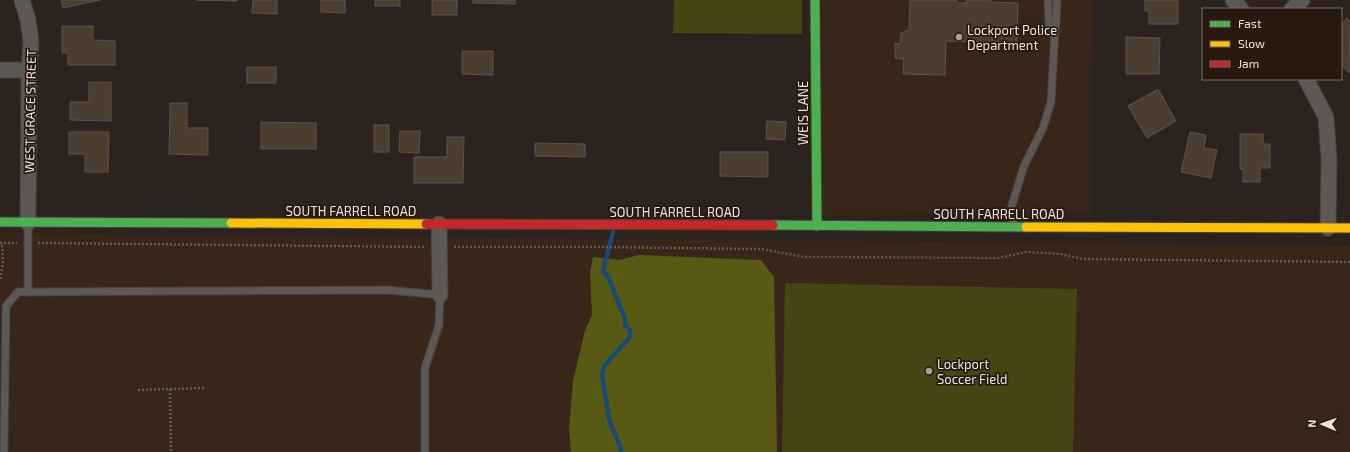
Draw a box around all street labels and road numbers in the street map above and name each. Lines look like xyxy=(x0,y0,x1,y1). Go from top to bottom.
street label: WEST GRACE STREET xyxy=(21,48,39,173)
street label: WEIS LANE xyxy=(795,81,811,145)
street label: SOUTH FARRELL ROAD xyxy=(286,203,416,219)
street label: SOUTH FARRELL ROAD xyxy=(610,204,740,220)
street label: SOUTH FARRELL ROAD xyxy=(934,206,1064,222)

